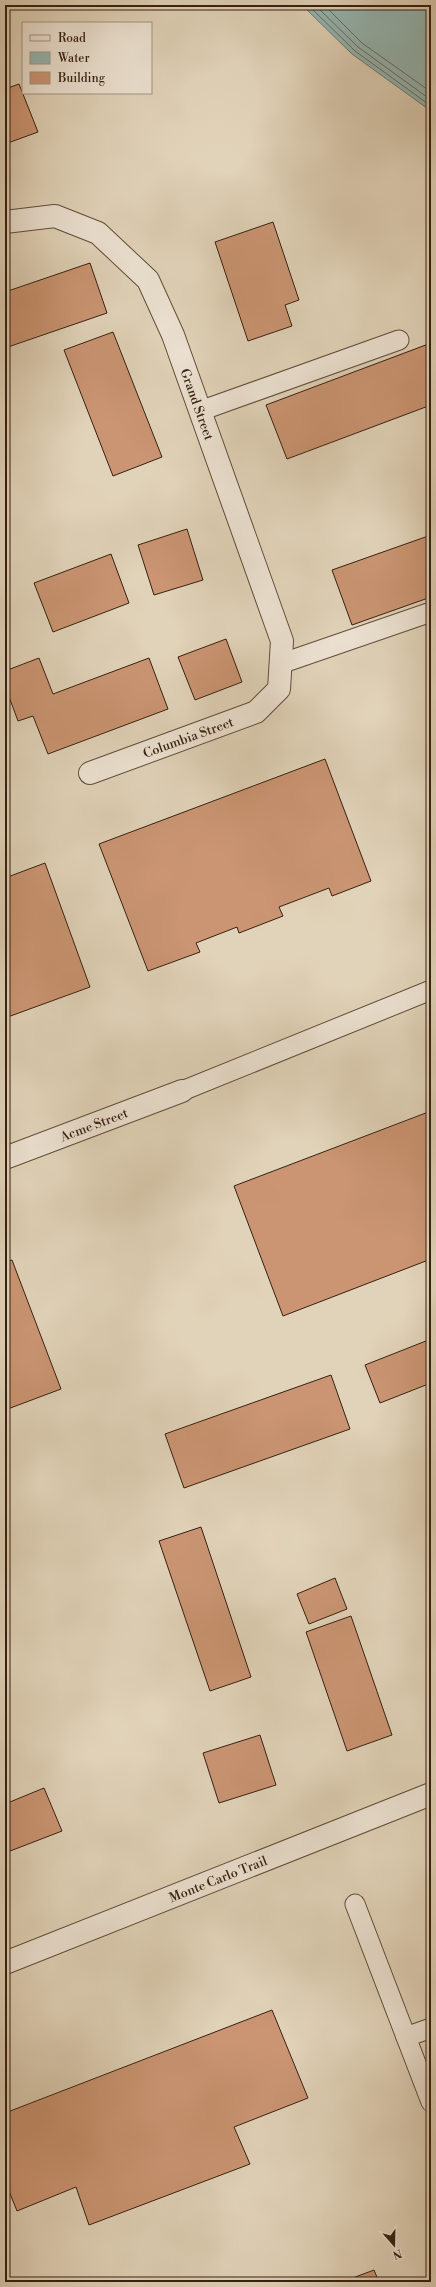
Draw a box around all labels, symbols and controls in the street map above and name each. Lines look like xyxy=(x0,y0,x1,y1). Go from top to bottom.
legend xyxy=(22,22,152,94)
text: Road xyxy=(58,31,86,46)
text: Water xyxy=(57,51,90,66)
text: Building xyxy=(57,71,106,86)
street label: Grand Street xyxy=(177,366,217,443)
street label: Columbia Street xyxy=(141,714,236,762)
street label: Acme Street xyxy=(57,1105,131,1146)
street label: Monte Carlo Trail xyxy=(167,1853,270,1906)
north arrow xyxy=(374,2225,414,2265)
text: N xyxy=(390,2245,404,2262)

